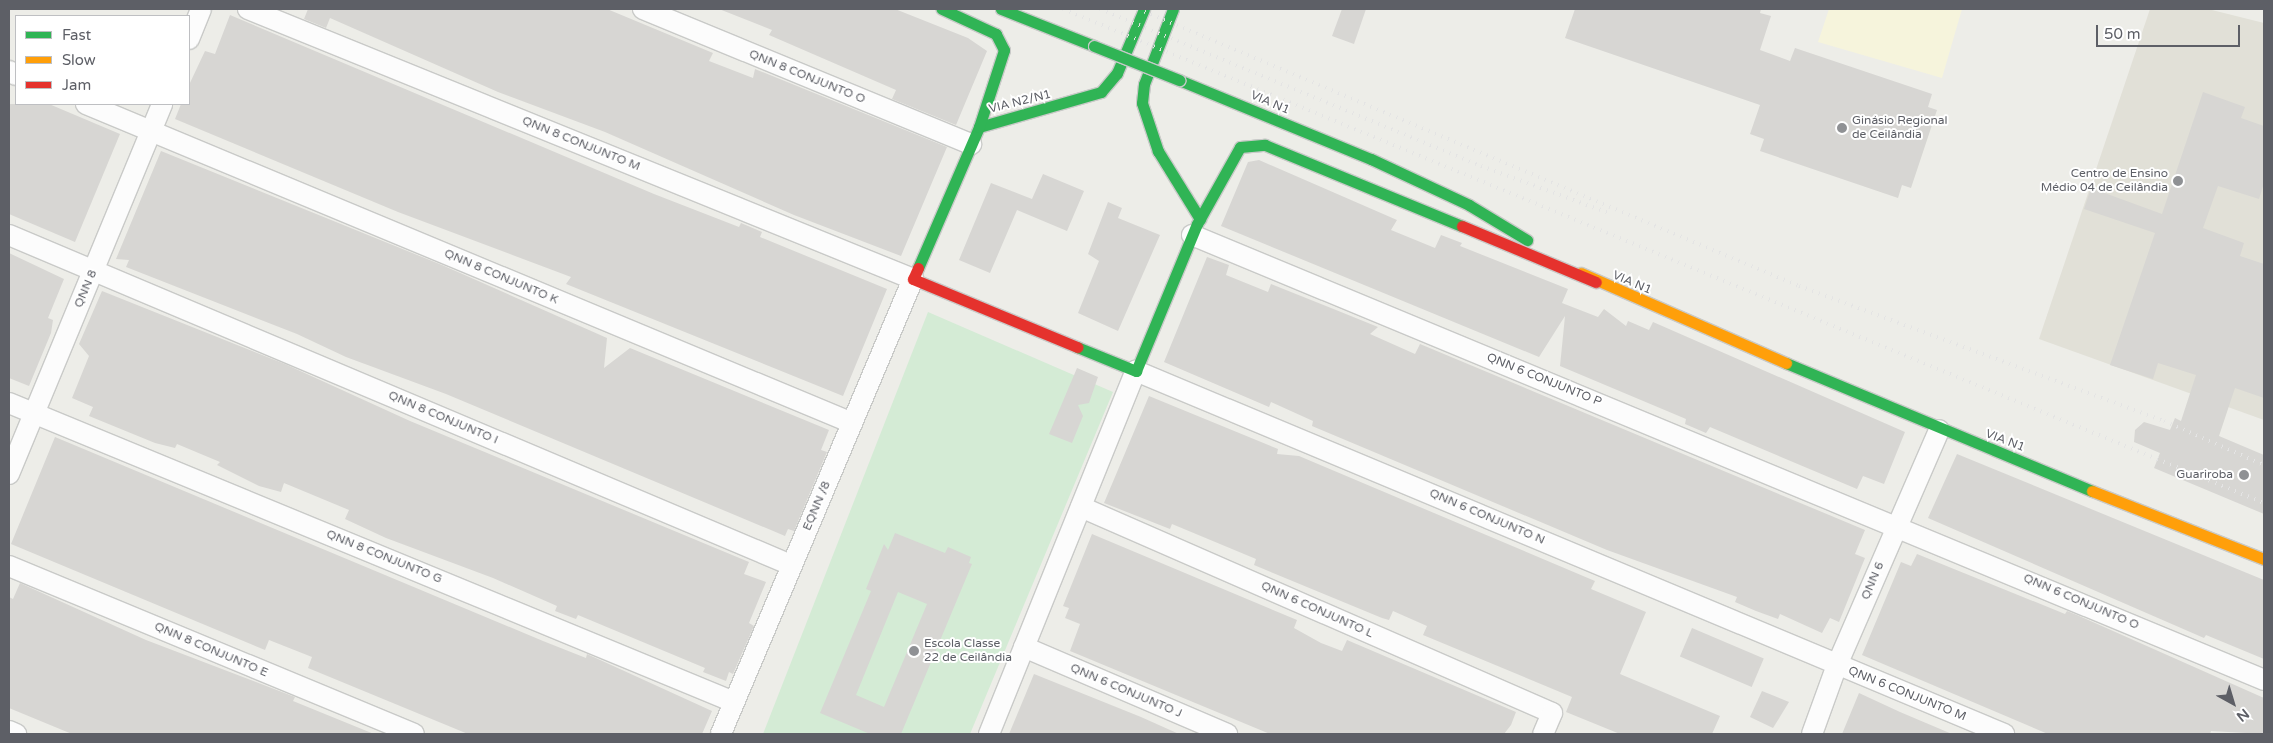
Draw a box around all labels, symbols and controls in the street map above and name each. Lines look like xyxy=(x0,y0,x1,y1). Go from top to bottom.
legend xyxy=(15,15,190,105)
scale bar xyxy=(2098,15,2242,47)
text: 50 m xyxy=(2104,25,2141,43)
text: Fast xyxy=(62,26,91,44)
street label: QNN 8 CONJUNTO O xyxy=(747,47,867,107)
text: Slow xyxy=(62,51,96,69)
text: Jam xyxy=(62,76,91,94)
street label: VIA N2/N1 xyxy=(987,87,1053,117)
street label: VIA N1 xyxy=(1248,88,1292,118)
street label: QNN 8 CONJUNTO M xyxy=(520,114,642,174)
place label: Ginásio Regional de Ceilândia xyxy=(1852,114,1948,142)
marker: Ginásio Regional de Ceilândia xyxy=(1836,122,1848,134)
place label: Centro de Ensino Médio 04 de Ceilândia xyxy=(2041,167,2168,195)
marker: Centro de Ensino Médio 04 de Ceilândia xyxy=(2172,175,2184,187)
street label: QNN 8 CONJUNTO K xyxy=(442,246,560,308)
street label: QNN 8 xyxy=(72,268,100,310)
street label: VIA N1 xyxy=(1610,268,1654,298)
street label: QNN 6 CONJUNTO P xyxy=(1484,350,1604,410)
street label: QNN 8 CONJUNTO I xyxy=(386,388,500,448)
street label: VIA N1 xyxy=(1983,427,2027,455)
place label: Guariroba xyxy=(2176,468,2233,482)
marker: Guariroba xyxy=(2237,468,2251,482)
street label: EQNN /8 xyxy=(800,479,834,533)
street label: QNN 6 CONJUNTO N xyxy=(1427,486,1547,548)
street label: QNN 8 CONJUNTO G xyxy=(324,527,444,587)
street label: QNN 6 xyxy=(1859,560,1887,602)
street label: QNN 6 CONJUNTO O xyxy=(2021,571,2141,633)
street label: QNN 6 CONJUNTO L xyxy=(1259,579,1375,641)
street label: QNN 8 CONJUNTO E xyxy=(152,620,270,680)
place label: Escola Classe 22 de Ceilândia xyxy=(924,637,1012,665)
marker: Escola Classe 22 de Ceilândia xyxy=(908,645,920,657)
street label: QNN 6 CONJUNTO J xyxy=(1068,661,1184,721)
street label: QNN 6 CONJUNTO M xyxy=(1846,664,1968,724)
north arrow xyxy=(2208,678,2258,728)
text: N xyxy=(2233,705,2252,725)

